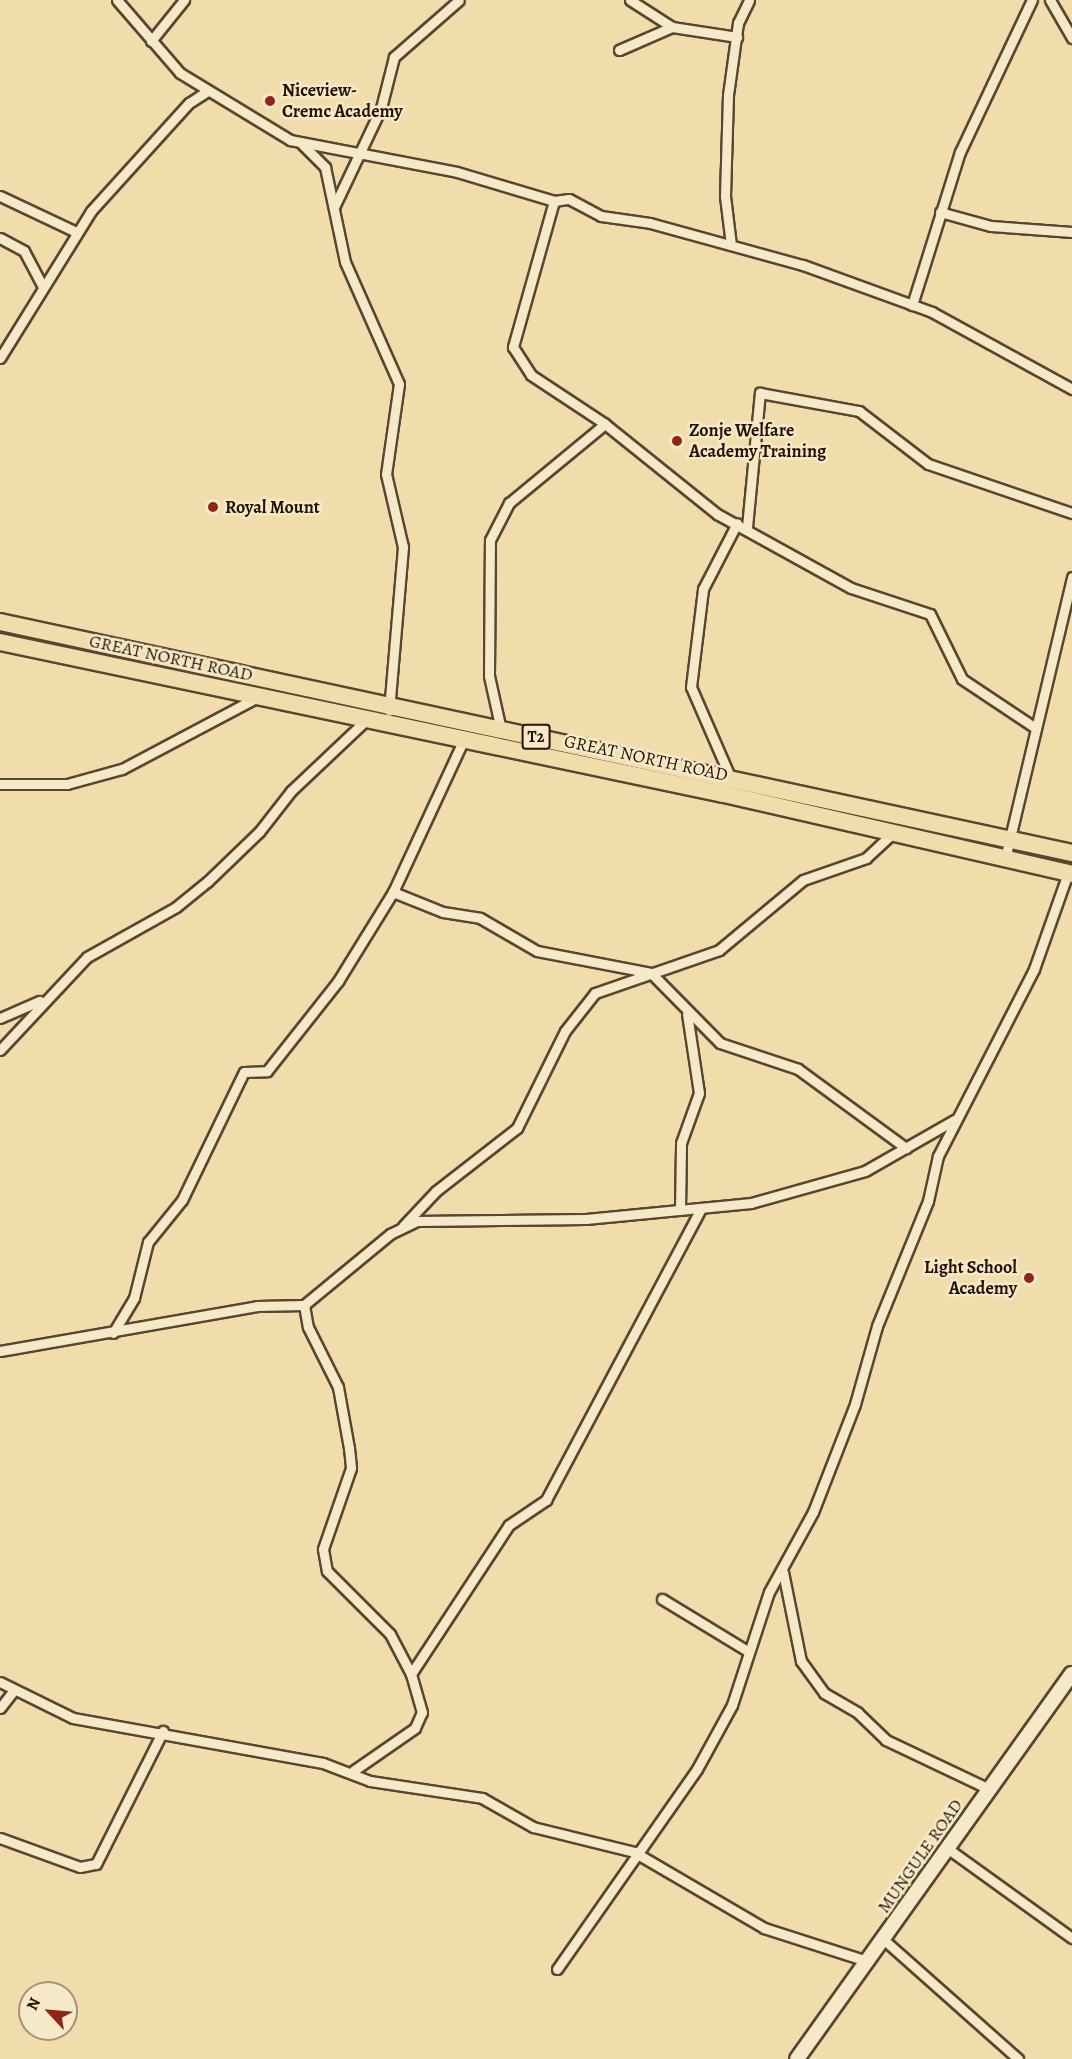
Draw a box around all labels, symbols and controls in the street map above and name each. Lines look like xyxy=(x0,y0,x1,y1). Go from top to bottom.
place label: Niceview- Cremc Academy xyxy=(282,80,403,122)
marker: Niceview- Cremc Academy xyxy=(263,94,277,108)
place label: Zonje Welfare Academy Training xyxy=(689,420,826,462)
marker: Zonje Welfare Academy Training xyxy=(670,434,684,448)
place label: Royal Mount xyxy=(225,496,320,518)
marker: Royal Mount xyxy=(206,500,220,514)
street label: GREAT NORTH ROAD xyxy=(87,630,255,686)
road number: T2 xyxy=(521,724,551,750)
street label: GREAT NORTH ROAD xyxy=(562,730,730,786)
place label: Light School Academy xyxy=(924,1257,1017,1300)
marker: Light School Academy xyxy=(1022,1271,1036,1285)
street label: MUNGULE ROAD xyxy=(873,1795,967,1917)
north arrow xyxy=(18,1981,78,2041)
text: N xyxy=(21,1994,46,2014)

